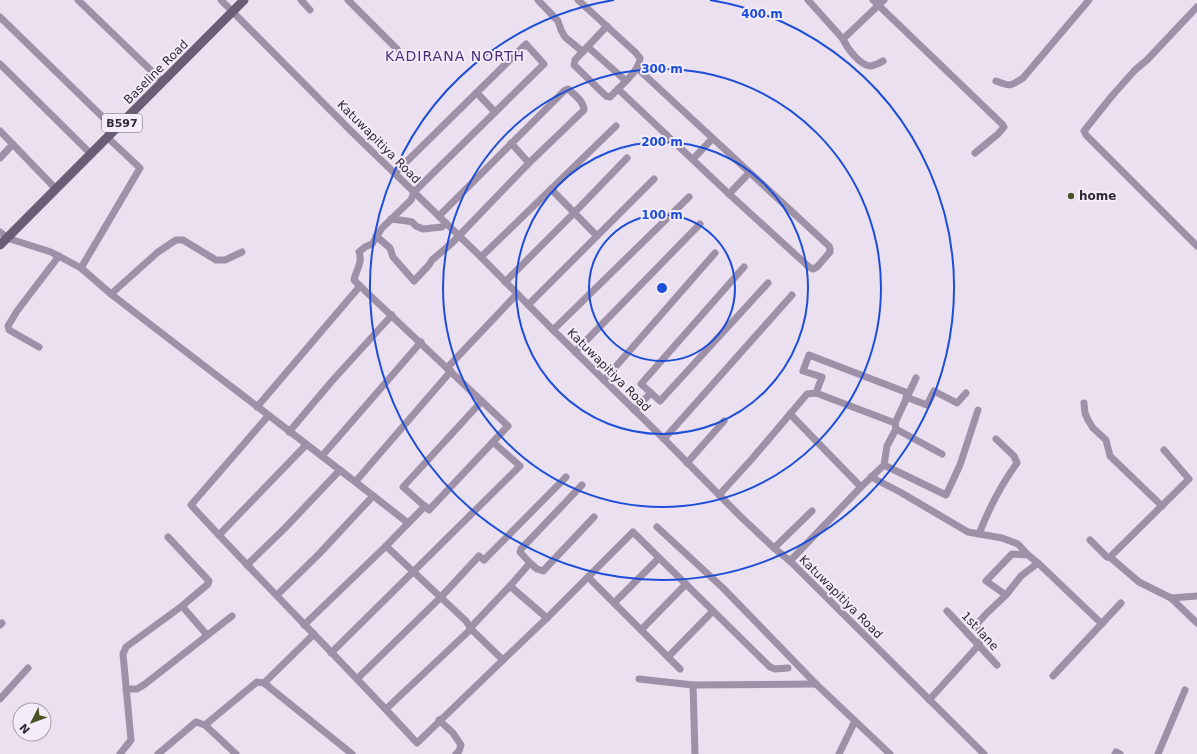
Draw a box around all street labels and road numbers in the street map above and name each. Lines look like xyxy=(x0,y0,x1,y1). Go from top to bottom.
street label: Baseline Road xyxy=(121,37,191,107)
street label: Katuwapitiya Road xyxy=(334,97,424,187)
road number: B597 xyxy=(102,114,142,132)
street label: Katuwapitiya Road xyxy=(564,325,654,415)
street label: Katuwapitiya Road xyxy=(796,552,886,642)
street label: 1st lane xyxy=(958,609,1002,653)

